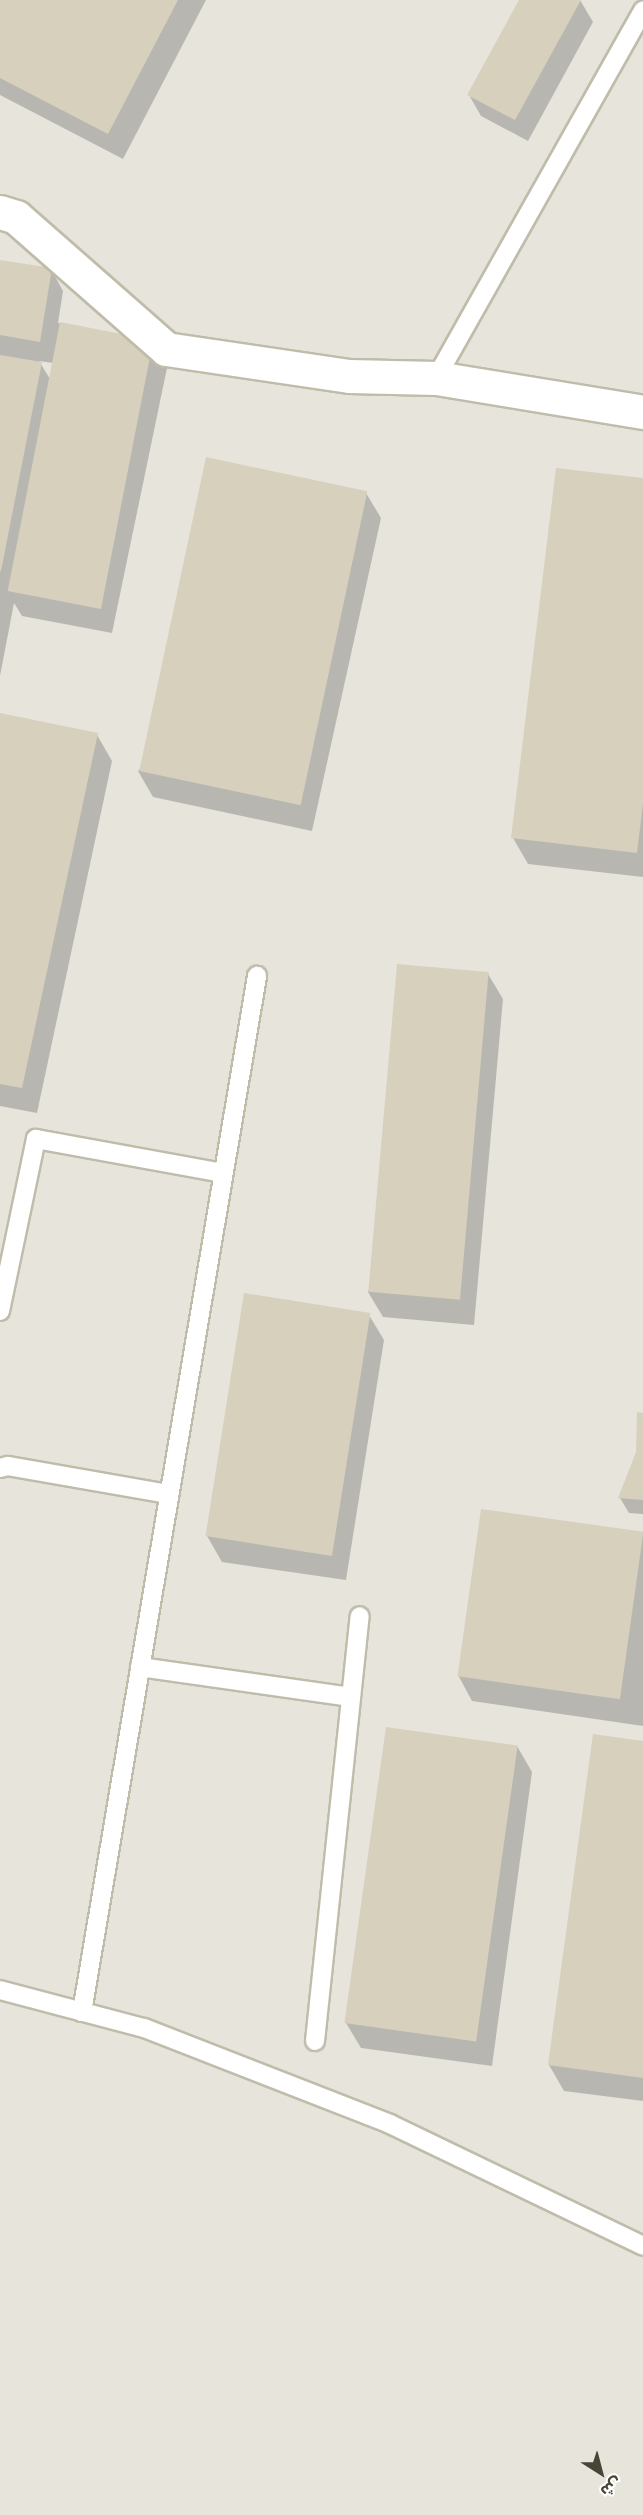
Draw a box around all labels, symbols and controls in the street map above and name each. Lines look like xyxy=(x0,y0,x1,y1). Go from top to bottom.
north arrow xyxy=(571,2443,631,2503)
text: ش xyxy=(596,2472,627,2503)

